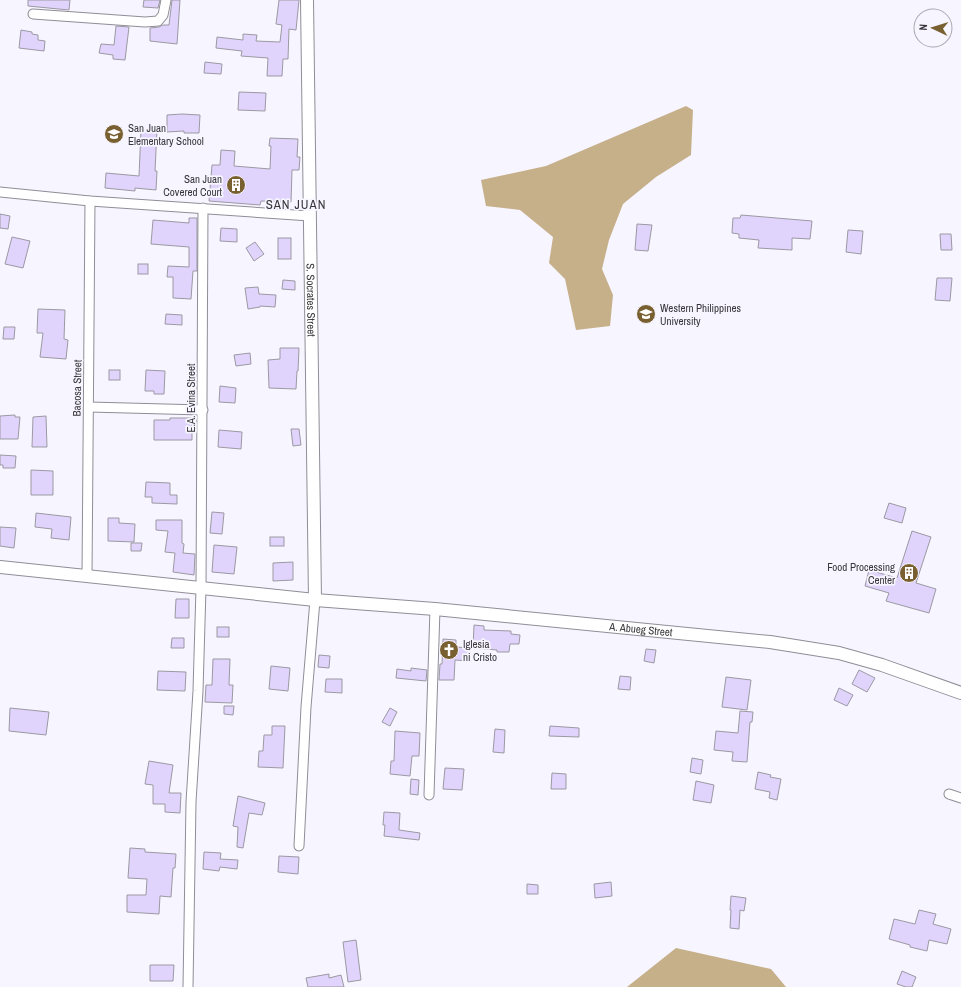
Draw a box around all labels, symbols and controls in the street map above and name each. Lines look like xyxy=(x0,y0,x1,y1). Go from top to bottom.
north arrow xyxy=(913,8,953,48)
text: N xyxy=(916,24,930,31)
place label: San Juan Elementary School xyxy=(128,121,204,148)
school or university icon: San Juan Elementary School xyxy=(103,123,125,145)
place label: San Juan Covered Court xyxy=(163,172,222,199)
building icon: San Juan Covered Court xyxy=(225,174,247,196)
district label: SAN JUAN xyxy=(266,196,326,213)
street label: S. Socrates Street xyxy=(304,263,318,337)
place label: Western Philippines University xyxy=(660,301,742,328)
school or university icon: Western Philippines University xyxy=(635,303,657,325)
street label: Bacosa Street xyxy=(70,359,85,416)
street label: E.A. Evina Street xyxy=(184,363,198,433)
place label: Food Processing Center xyxy=(827,560,895,587)
building icon: Food Processing Center xyxy=(898,562,920,584)
street label: A. Abueg Street xyxy=(608,619,674,639)
place label: Iglesia ni Cristo xyxy=(463,637,497,664)
church icon: Iglesia ni Cristo xyxy=(438,639,460,661)

